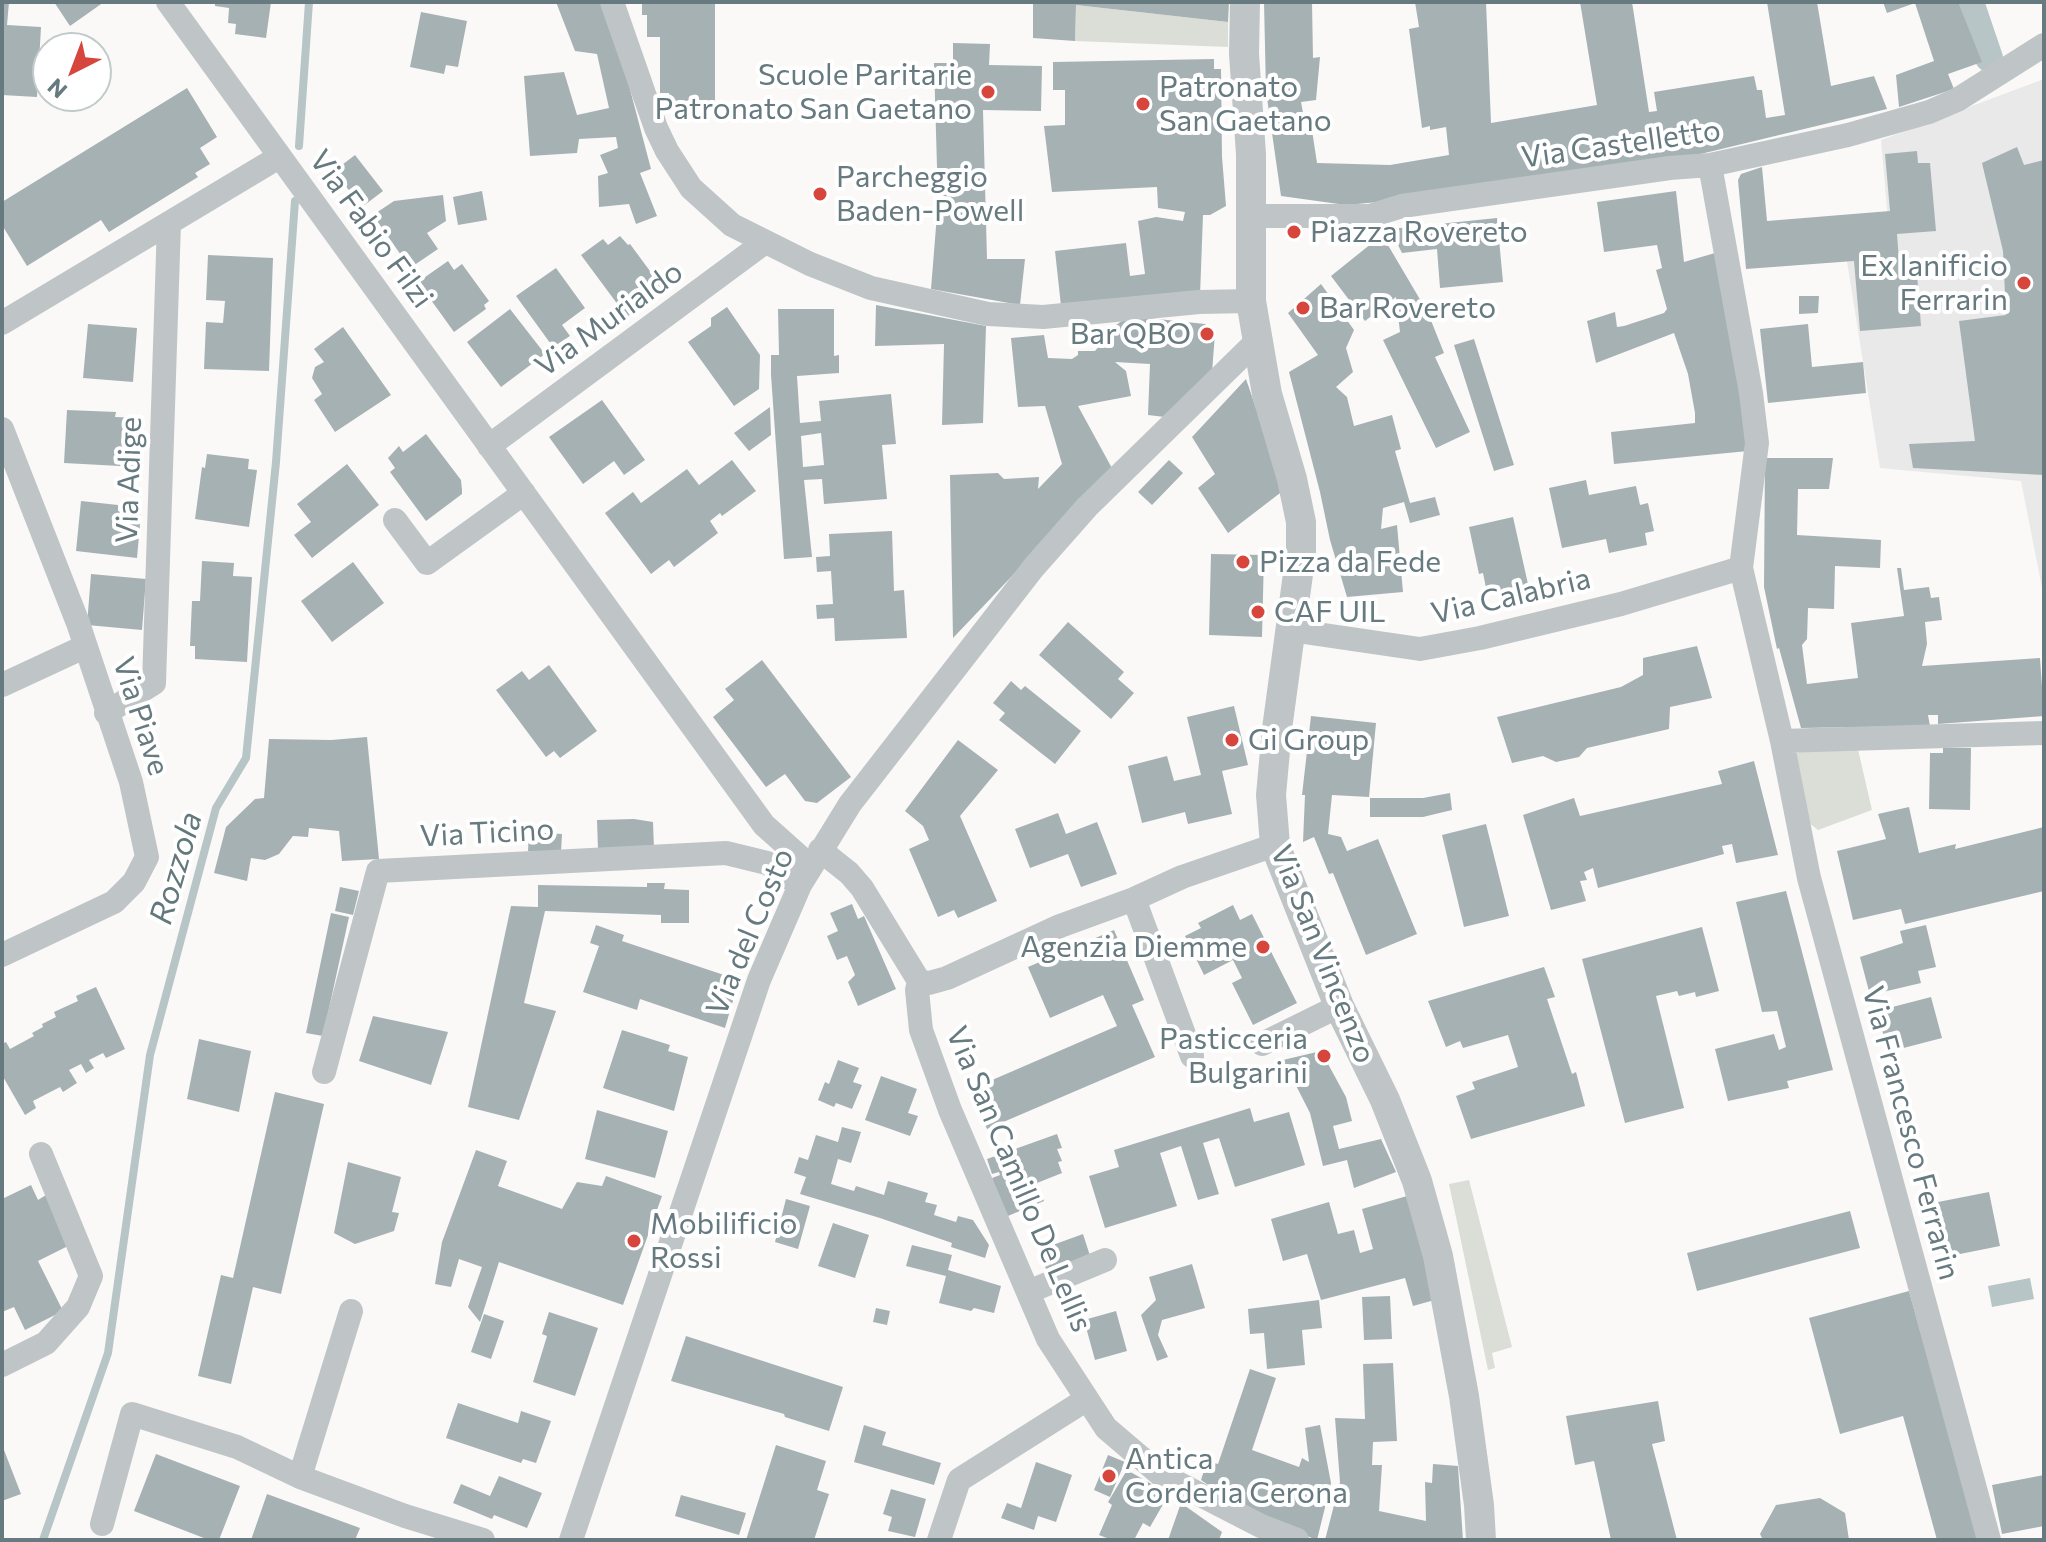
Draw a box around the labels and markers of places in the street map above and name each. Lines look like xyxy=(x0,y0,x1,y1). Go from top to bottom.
place label: Scuole Paritarie Patronato San Gaetano xyxy=(655,57,972,128)
place label: Patronato San Gaetano xyxy=(1159,69,1332,140)
marker: Scuole Paritarie Patronato San Gaetano xyxy=(979,83,997,101)
marker: Patronato San Gaetano xyxy=(1134,95,1152,113)
place label: Parcheggio Baden-Powell xyxy=(836,159,1024,230)
marker: Parcheggio Baden-Powell xyxy=(811,185,829,203)
place label: Piazza Rovereto xyxy=(1310,214,1528,250)
marker: Piazza Rovereto xyxy=(1285,223,1303,241)
place label: Ex lanificio Ferrarin xyxy=(1860,248,2008,318)
marker: Ex lanificio Ferrarin xyxy=(2015,274,2033,292)
place label: Bar Rovereto xyxy=(1319,290,1496,326)
marker: Bar Rovereto xyxy=(1294,299,1312,317)
place label: Bar QBO xyxy=(1070,316,1191,352)
marker: Bar QBO xyxy=(1198,325,1216,343)
place label: Pizza da Fede xyxy=(1259,544,1441,580)
marker: Pizza da Fede xyxy=(1234,553,1252,571)
place label: CAF UIL xyxy=(1274,594,1386,630)
marker: CAF UIL xyxy=(1249,603,1267,621)
place label: Gi Group xyxy=(1248,722,1369,758)
marker: Gi Group xyxy=(1223,731,1241,749)
place label: Agenzia Diemme xyxy=(1020,929,1247,965)
marker: Agenzia Diemme xyxy=(1254,938,1272,956)
place label: Pasticceria Bulgarini xyxy=(1159,1021,1308,1092)
marker: Pasticceria Bulgarini xyxy=(1315,1047,1333,1065)
place label: Mobilificio Rossi xyxy=(650,1206,797,1276)
marker: Mobilificio Rossi xyxy=(625,1232,643,1250)
place label: Antica Corderia Cerona xyxy=(1125,1441,1348,1512)
marker: Antica Corderia Cerona xyxy=(1100,1467,1118,1485)

